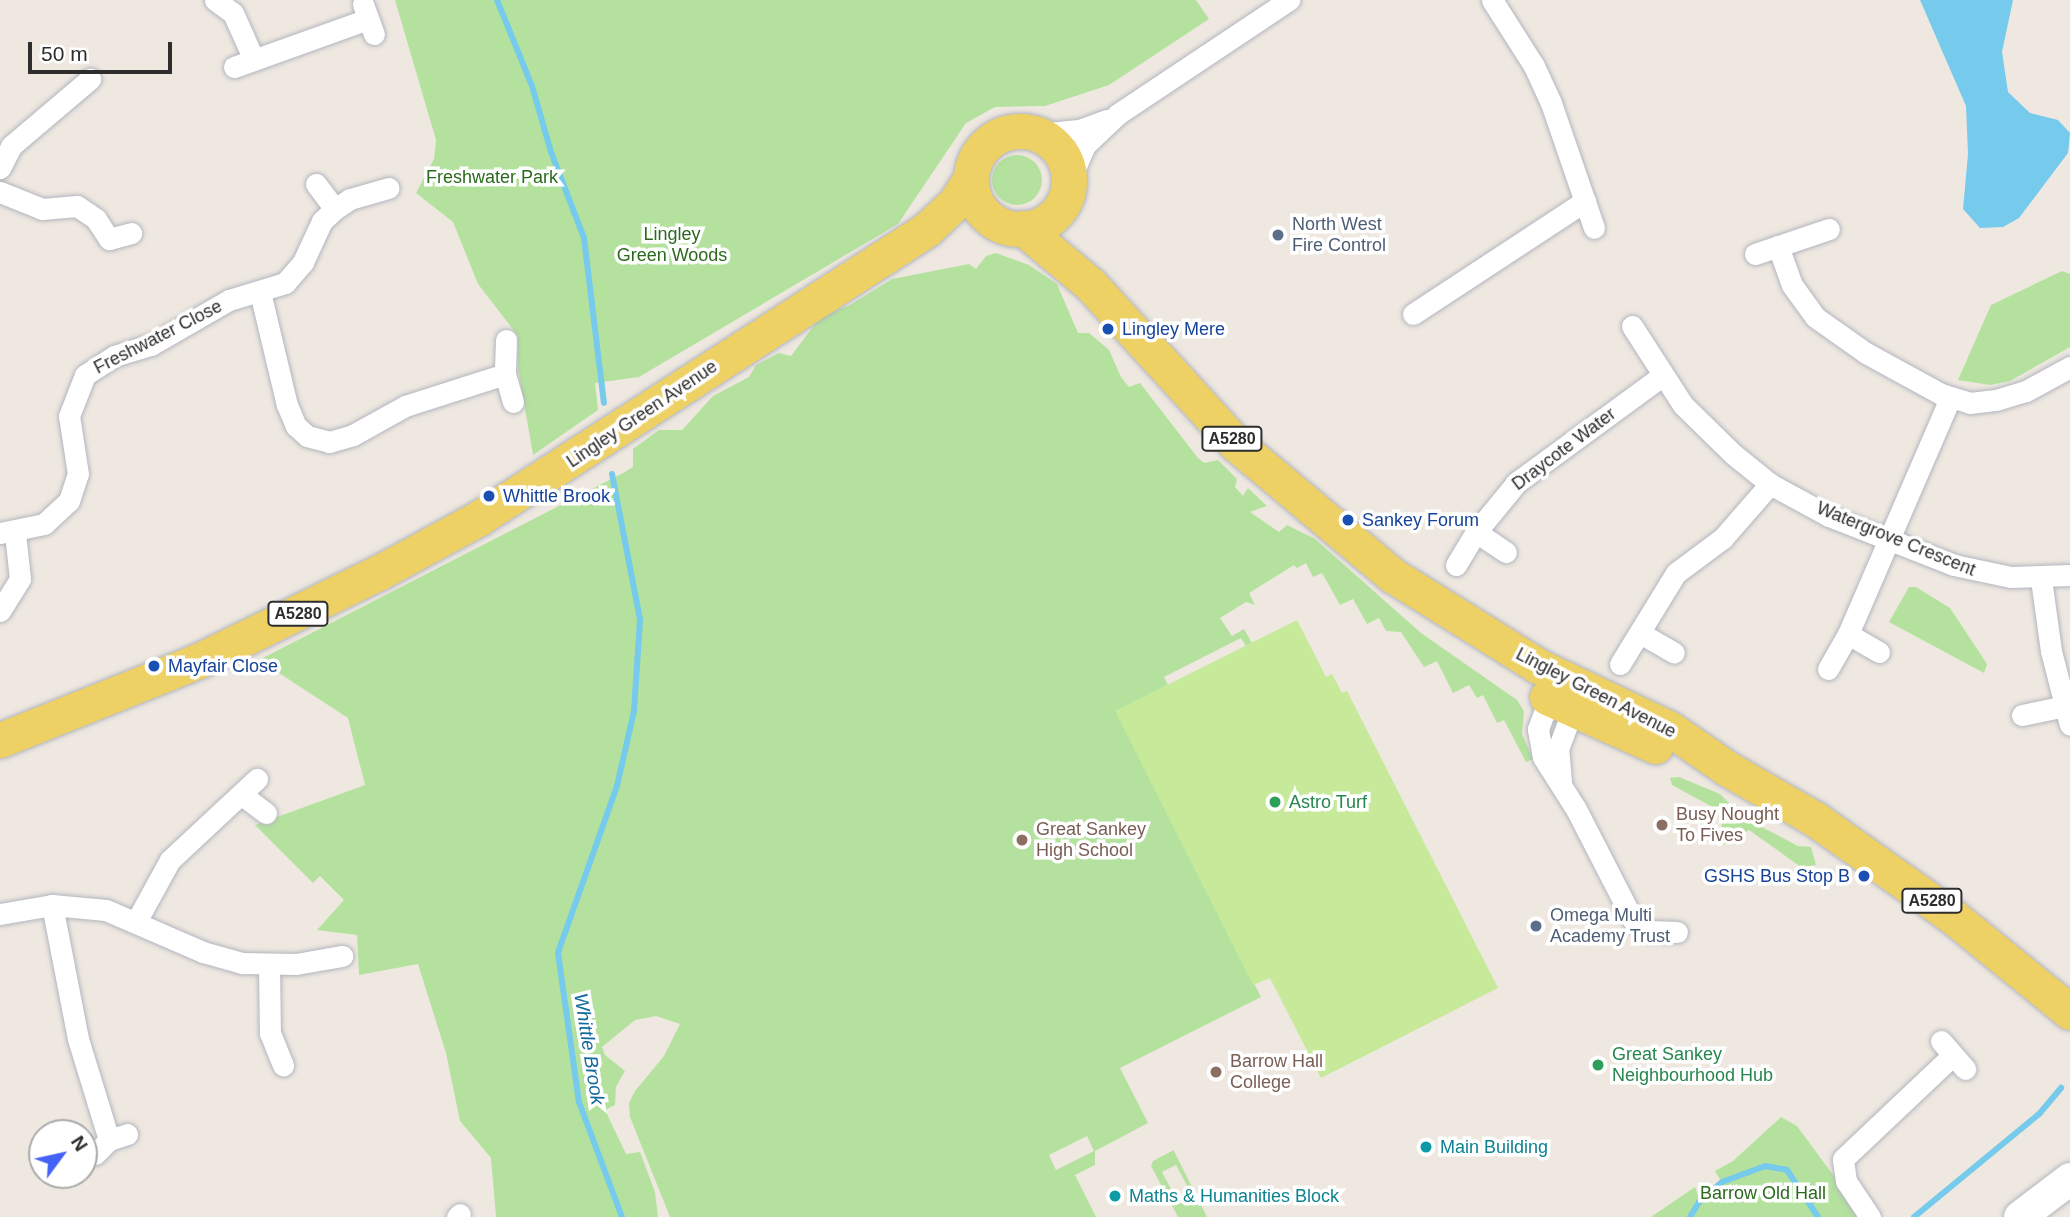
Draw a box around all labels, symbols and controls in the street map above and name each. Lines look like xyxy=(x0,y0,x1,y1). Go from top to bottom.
scale bar xyxy=(32,28,175,72)
text: 50 m xyxy=(41,42,88,65)
park label: Freshwater Park xyxy=(426,166,558,188)
place label: North West Fire Control xyxy=(1292,214,1386,256)
park label: Lingley Green Woods xyxy=(617,224,727,266)
marker: North West Fire Control xyxy=(1270,227,1286,243)
street label: Freshwater Close xyxy=(90,295,226,379)
place label: Lingley Mere xyxy=(1122,318,1225,340)
marker: Lingley Mere xyxy=(1100,321,1116,337)
street label: Lingley Green Avenue xyxy=(562,355,722,473)
street label: Draycote Water xyxy=(1508,403,1620,495)
road number: A5280 xyxy=(1200,426,1264,452)
place label: Whittle Brook xyxy=(503,485,610,507)
marker: Whittle Brook xyxy=(481,488,497,504)
street label: Watergrove Crescent xyxy=(1813,497,1979,581)
place label: Sankey Forum xyxy=(1362,509,1479,531)
marker: Sankey Forum xyxy=(1340,512,1356,528)
road number: A5280 xyxy=(266,601,330,626)
street label: Lingley Green Avenue xyxy=(1512,643,1680,743)
place label: Mayfair Close xyxy=(168,655,278,677)
marker: Mayfair Close xyxy=(146,658,162,674)
place label: Astro Turf xyxy=(1289,791,1367,813)
marker: Astro Turf xyxy=(1267,794,1283,810)
place label: Busy Nought To Fives xyxy=(1676,804,1779,846)
marker: Busy Nought To Fives xyxy=(1654,817,1670,833)
place label: Great Sankey High School xyxy=(1036,819,1146,862)
marker: Great Sankey High School xyxy=(1014,832,1030,848)
place label: GSHS Bus Stop B xyxy=(1704,865,1850,887)
marker: GSHS Bus Stop B xyxy=(1856,868,1872,884)
road number: A5280 xyxy=(1900,888,1964,914)
place label: Omega Multi Academy Trust xyxy=(1550,905,1670,948)
marker: Omega Multi Academy Trust xyxy=(1528,918,1544,934)
water label: Whittle Brook xyxy=(569,991,609,1107)
place label: Great Sankey Neighbourhood Hub xyxy=(1612,1044,1773,1086)
place label: Barrow Hall College xyxy=(1230,1051,1323,1094)
marker: Great Sankey Neighbourhood Hub xyxy=(1590,1057,1606,1073)
marker: Barrow Hall College xyxy=(1208,1064,1224,1080)
north arrow xyxy=(28,1119,98,1189)
text: N xyxy=(67,1132,92,1155)
place label: Main Building xyxy=(1440,1136,1548,1158)
marker: Main Building xyxy=(1418,1139,1434,1155)
park label: Barrow Old Hall xyxy=(1700,1182,1826,1204)
place label: Maths & Humanities Block xyxy=(1129,1185,1339,1207)
marker: Maths & Humanities Block xyxy=(1107,1188,1123,1204)

